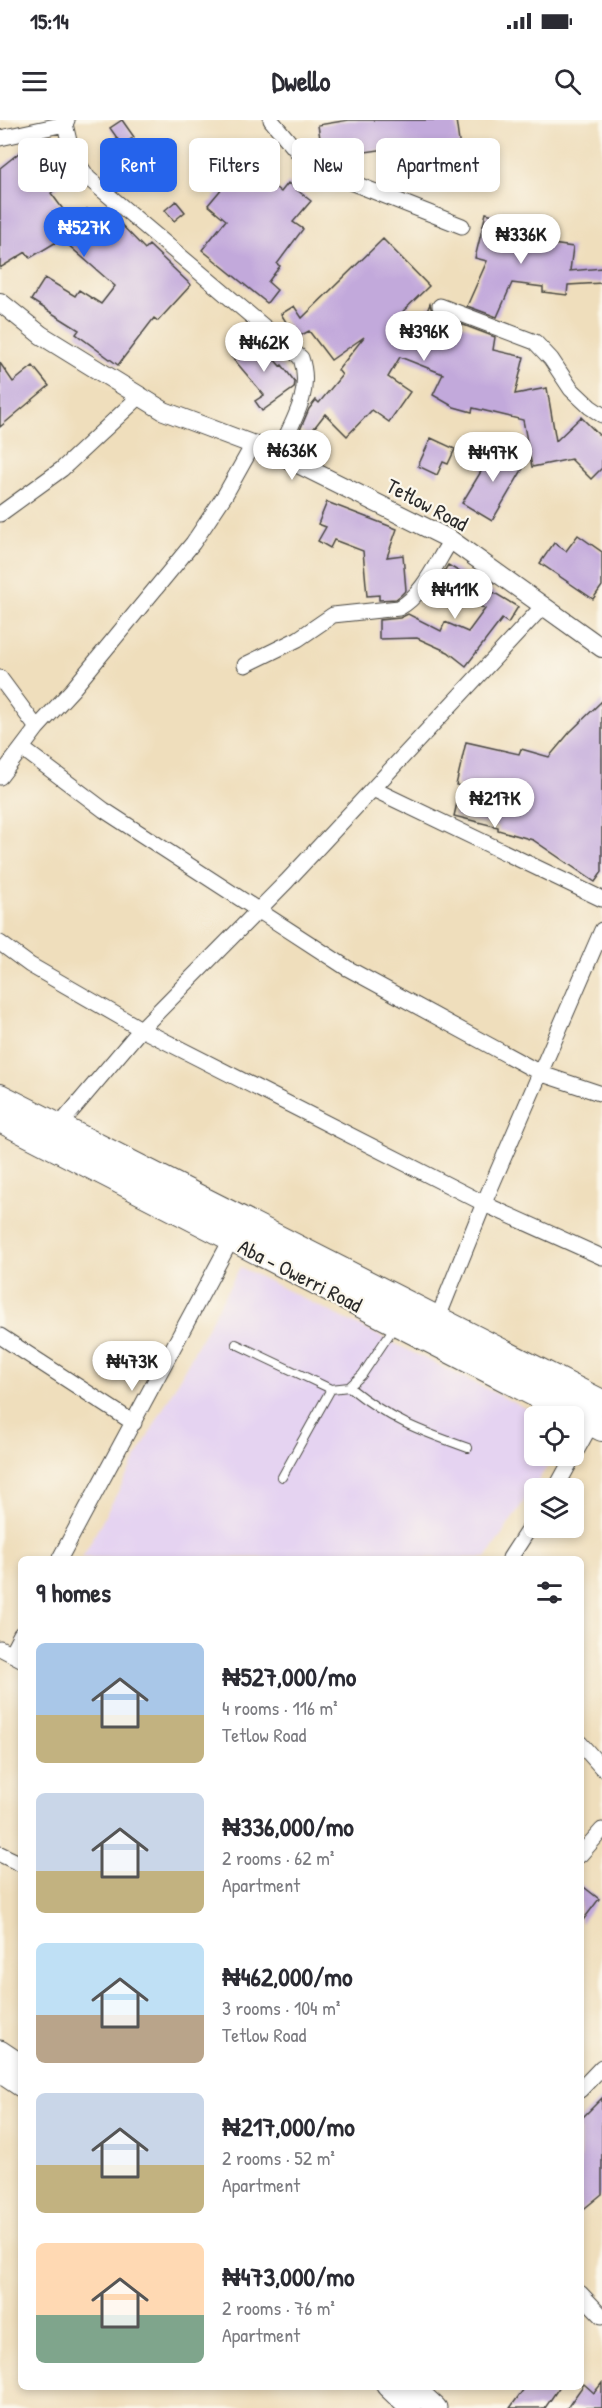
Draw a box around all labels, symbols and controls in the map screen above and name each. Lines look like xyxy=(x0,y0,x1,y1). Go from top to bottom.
text: 15:14 xyxy=(30,6,69,36)
text: Dwello xyxy=(272,63,330,99)
icon: menu xyxy=(18,65,51,98)
icon: search xyxy=(551,65,584,98)
chip: Buy xyxy=(18,138,88,192)
chip: Rent xyxy=(100,138,177,192)
chip: Filters xyxy=(189,138,280,192)
chip: New xyxy=(292,138,364,192)
chip: Apartment xyxy=(376,138,500,192)
pin: ₦527K xyxy=(42,207,126,258)
text: ₦527K xyxy=(58,213,110,240)
pin: ₦336K xyxy=(479,214,563,265)
text: ₦336K xyxy=(496,220,546,247)
pin: ₦396K xyxy=(382,311,466,362)
text: ₦396K xyxy=(399,317,449,344)
pin: ₦462K xyxy=(222,322,306,373)
text: ₦462K xyxy=(239,328,289,355)
pin: ₦636K xyxy=(250,430,334,481)
pin: ₦497K xyxy=(451,432,535,483)
text: ₦636K xyxy=(267,436,317,463)
text: ₦497K xyxy=(468,438,518,465)
street label: Tetlow Road xyxy=(381,471,473,538)
pin: ₦411K xyxy=(413,569,497,620)
text: ₦411K xyxy=(432,575,478,602)
pin: ₦217K xyxy=(453,778,537,829)
text: ₦217K xyxy=(469,784,521,811)
street label: Aba - Owerri Road xyxy=(233,1232,367,1319)
pin: ₦473K xyxy=(90,1341,174,1392)
text: ₦473K xyxy=(106,1347,158,1374)
map controls xyxy=(524,1406,584,1538)
button: locate xyxy=(524,1406,584,1466)
button: layers xyxy=(524,1478,584,1538)
text: 9 homes xyxy=(36,1575,111,1610)
icon: filters xyxy=(533,1576,566,1609)
text: ₦527,000/mo xyxy=(222,1659,356,1694)
icon: home xyxy=(84,1667,156,1739)
text: 4 rooms · 116 m² xyxy=(222,1694,338,1721)
text: Tetlow Road xyxy=(222,1721,306,1748)
text: ₦336,000/mo xyxy=(222,1809,354,1844)
icon: home xyxy=(84,1817,156,1889)
text: 2 rooms · 62 m² xyxy=(222,1844,334,1871)
text: Apartment xyxy=(222,1871,300,1898)
text: ₦462,000/mo xyxy=(222,1959,352,1994)
icon: home xyxy=(84,1967,156,2039)
text: 3 rooms · 104 m² xyxy=(222,1994,340,2021)
text: Tetlow Road xyxy=(222,2021,306,2048)
text: ₦217,000/mo xyxy=(222,2109,355,2144)
icon: home xyxy=(84,2117,156,2189)
text: 2 rooms · 52 m² xyxy=(222,2144,335,2171)
text: Apartment xyxy=(222,2171,300,2198)
text: ₦473,000/mo xyxy=(222,2259,354,2294)
icon: home xyxy=(84,2267,156,2339)
text: 2 rooms · 76 m² xyxy=(222,2294,335,2321)
text: Apartment xyxy=(222,2321,300,2348)

